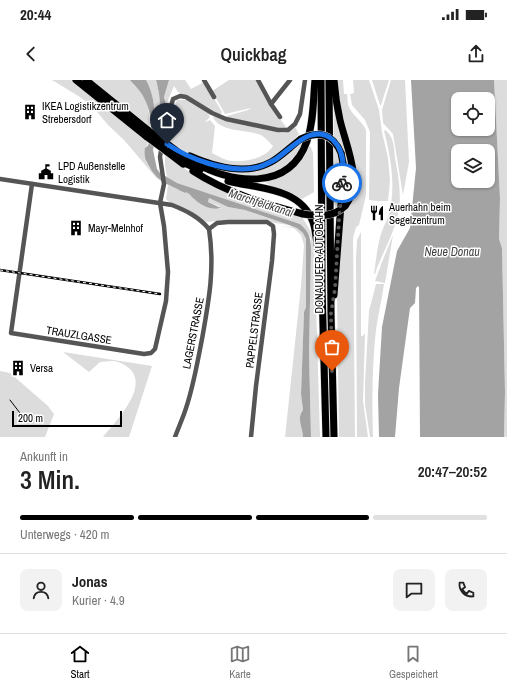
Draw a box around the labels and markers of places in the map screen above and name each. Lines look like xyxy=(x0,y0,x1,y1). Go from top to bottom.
place label: IKEA Logistikzentrum Strebersdorf xyxy=(42,99,129,126)
building icon: IKEA Logistikzentrum Strebersdorf xyxy=(21,103,39,121)
pin xyxy=(150,103,184,144)
place label: LPD Außenstelle Logistik xyxy=(58,159,125,186)
public building icon: LPD Außenstelle Logistik xyxy=(37,163,55,181)
place label: Auerhahn beim Segelzentrum xyxy=(388,200,451,227)
restaurant icon: Auerhahn beim Segelzentrum xyxy=(368,204,386,222)
building icon: Mayr-Melnhof xyxy=(67,219,85,237)
place label: Mayr-Melnhof xyxy=(88,221,144,235)
pin xyxy=(315,330,349,371)
building icon: Versa xyxy=(9,359,27,377)
place label: Versa xyxy=(30,361,53,375)

